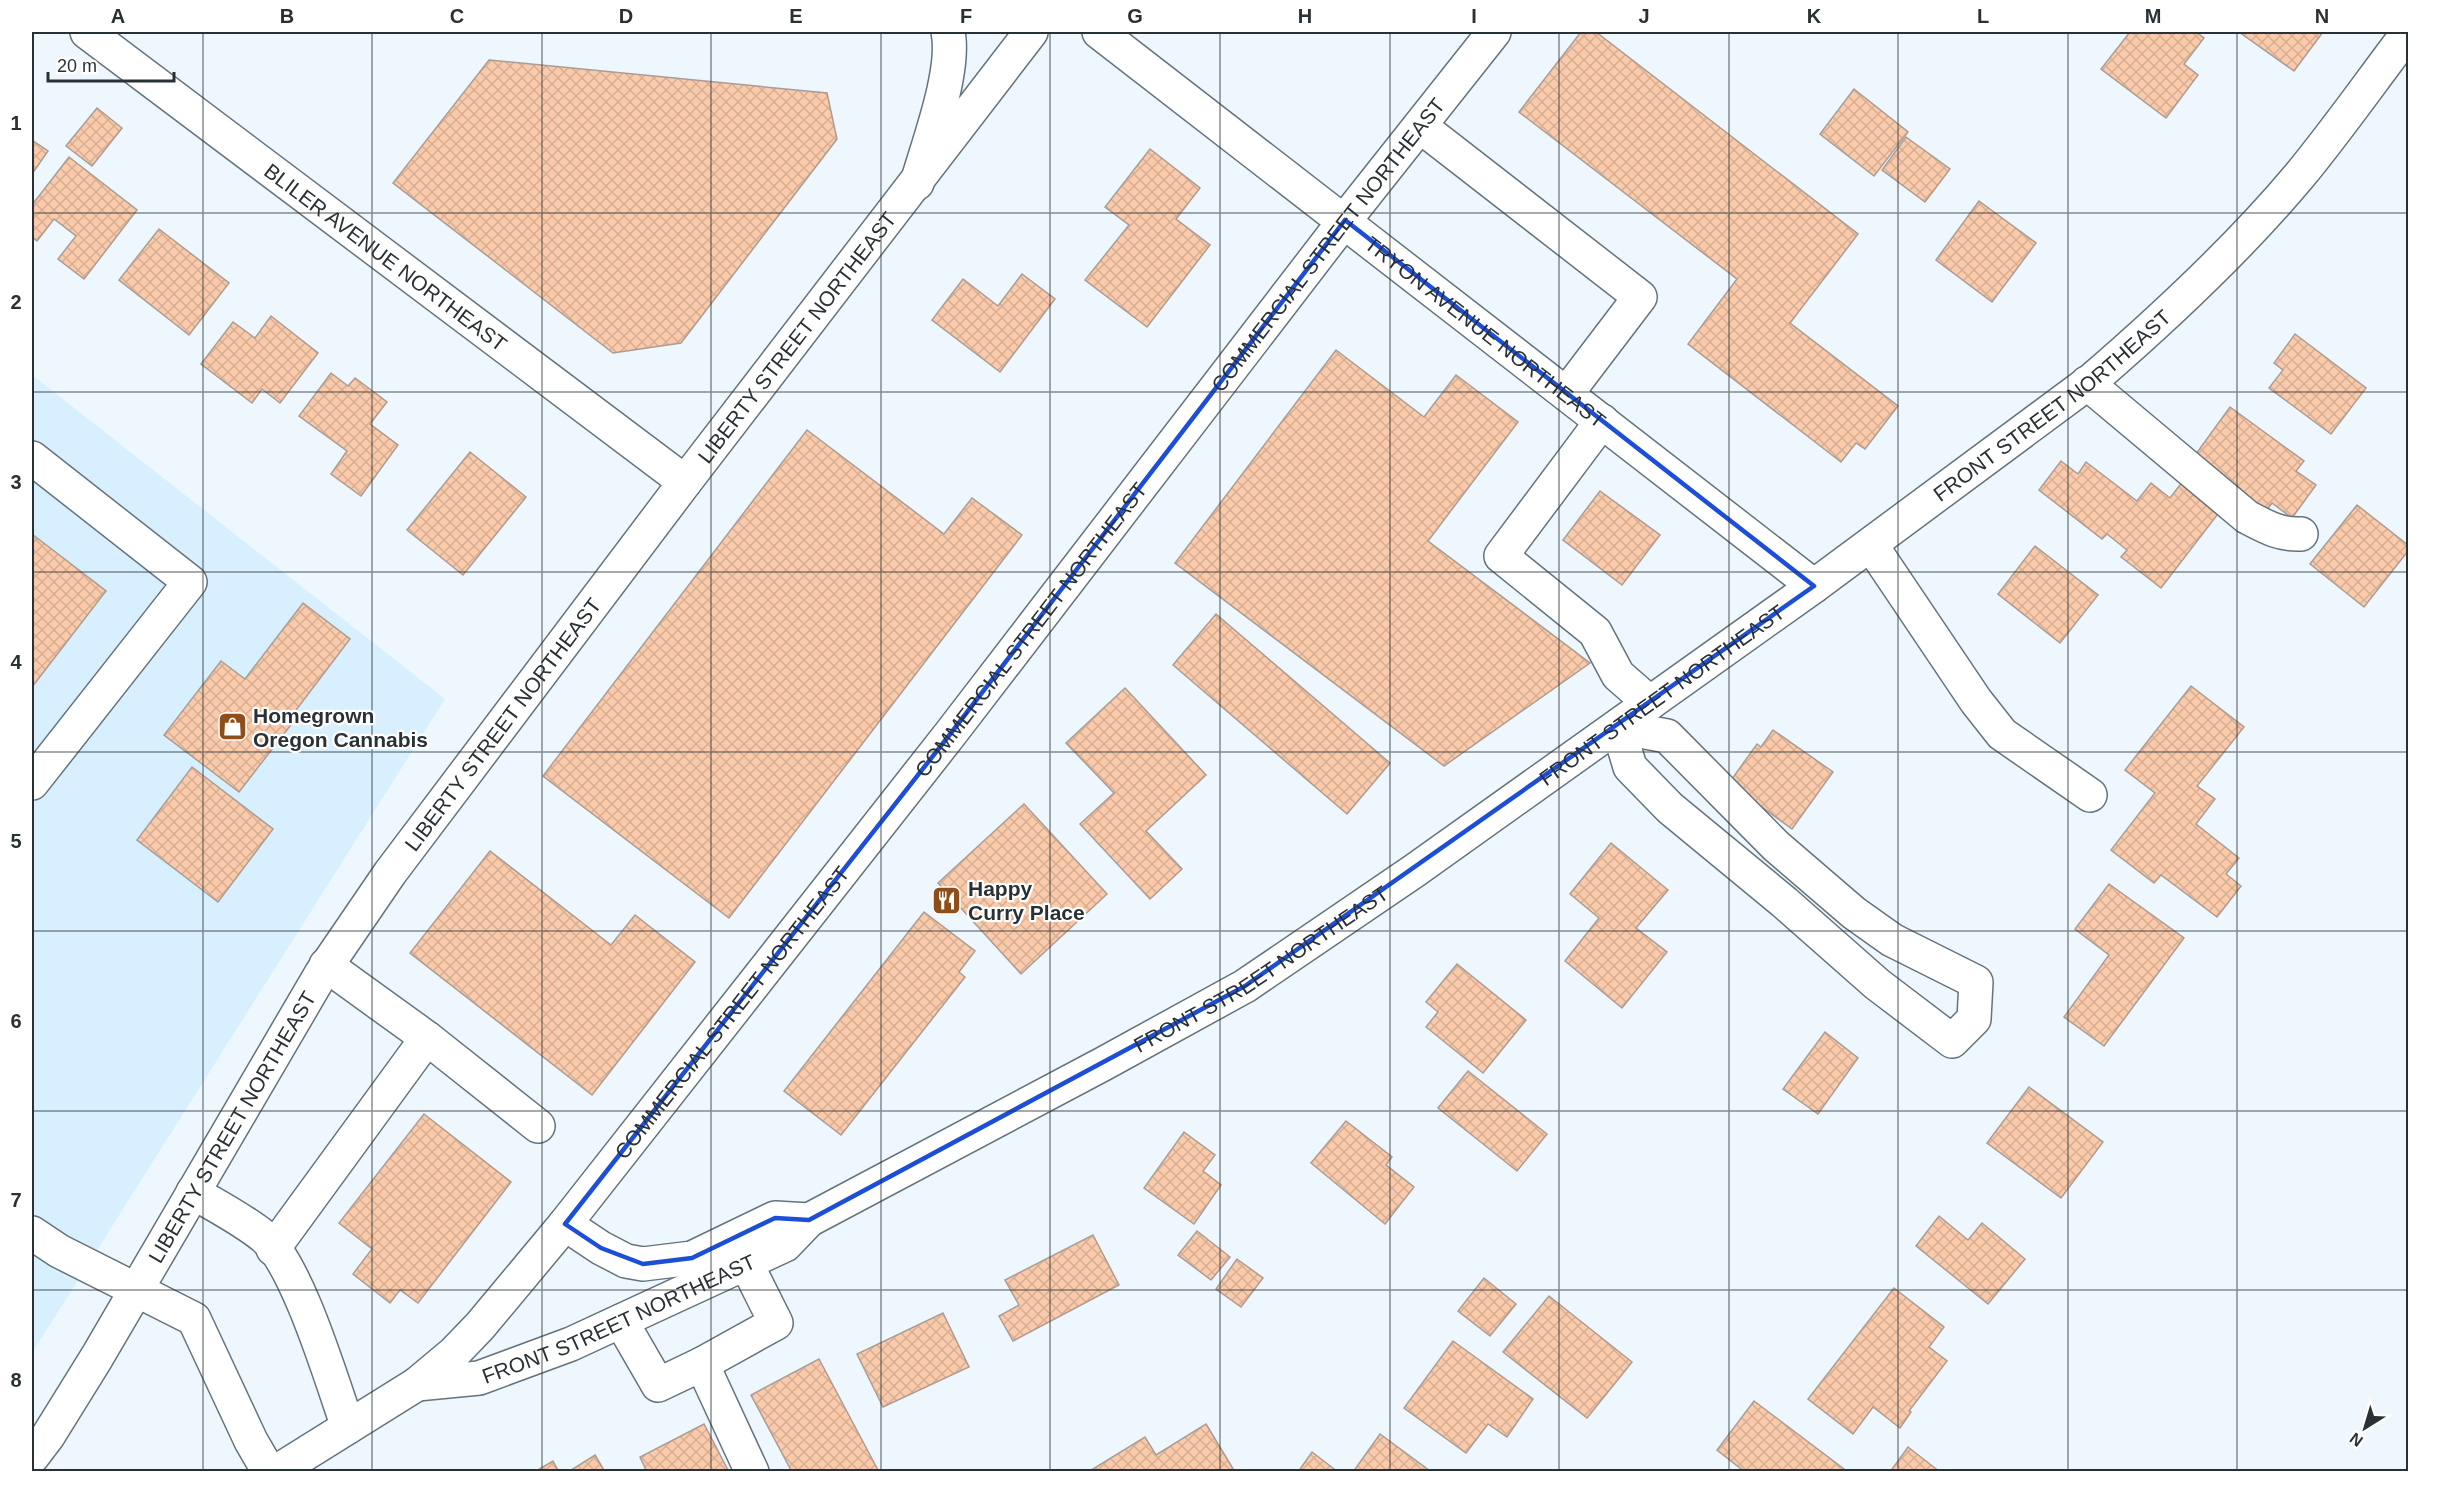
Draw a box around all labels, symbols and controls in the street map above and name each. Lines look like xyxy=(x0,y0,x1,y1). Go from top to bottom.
text: A xyxy=(111,5,125,27)
text: B xyxy=(280,5,294,27)
text: C xyxy=(450,5,464,27)
text: D xyxy=(619,5,633,27)
text: E xyxy=(789,5,803,27)
text: F xyxy=(960,5,972,27)
text: G xyxy=(1127,5,1143,27)
text: H xyxy=(1298,5,1312,27)
text: I xyxy=(1471,5,1477,27)
text: J xyxy=(1638,5,1650,27)
text: K xyxy=(1807,5,1822,27)
text: L xyxy=(1977,5,1989,27)
text: M xyxy=(2145,5,2161,27)
text: N xyxy=(2315,5,2329,27)
scale bar xyxy=(48,45,174,83)
text: 20 m xyxy=(57,56,97,76)
street label: COMMERCIAL STREET NORTHEAST xyxy=(1206,93,1449,396)
text: 1 xyxy=(10,112,22,134)
street label: BLILER AVENUE NORTHEAST xyxy=(260,158,512,355)
street label: LIBERTY STREET NORTHEAST xyxy=(693,207,900,467)
street label: TRYON AVENUE NORTHEAST xyxy=(1361,231,1610,432)
text: 2 xyxy=(10,291,22,313)
street label: FRONT STREET NORTHEAST xyxy=(1929,305,2175,505)
text: 3 xyxy=(10,471,22,493)
street label: COMMERCIAL STREET NORTHEAST xyxy=(910,477,1151,781)
street label: LIBERTY STREET NORTHEAST xyxy=(400,593,605,855)
street label: FRONT STREET NORTHEAST xyxy=(1535,599,1789,790)
text: 4 xyxy=(10,651,22,673)
place label: Homegrown Oregon Cannabis xyxy=(253,704,428,751)
shop icon: Homegrown Oregon Cannabis xyxy=(216,711,248,743)
text: 5 xyxy=(10,830,22,852)
street label: COMMERCIAL STREET NORTHEAST xyxy=(610,862,853,1163)
place label: Happy Curry Place xyxy=(968,877,1085,924)
street label: FRONT STREET NORTHEAST xyxy=(1130,881,1392,1056)
restaurant icon: Happy Curry Place xyxy=(931,884,963,916)
street label: LIBERTY STREET NORTHEAST xyxy=(143,987,320,1267)
text: 6 xyxy=(10,1010,22,1032)
text: 7 xyxy=(10,1189,22,1211)
street label: FRONT STREET NORTHEAST xyxy=(479,1249,759,1387)
text: 8 xyxy=(10,1369,22,1391)
north arrow xyxy=(2335,1398,2395,1458)
text: N xyxy=(2347,1429,2366,1450)

